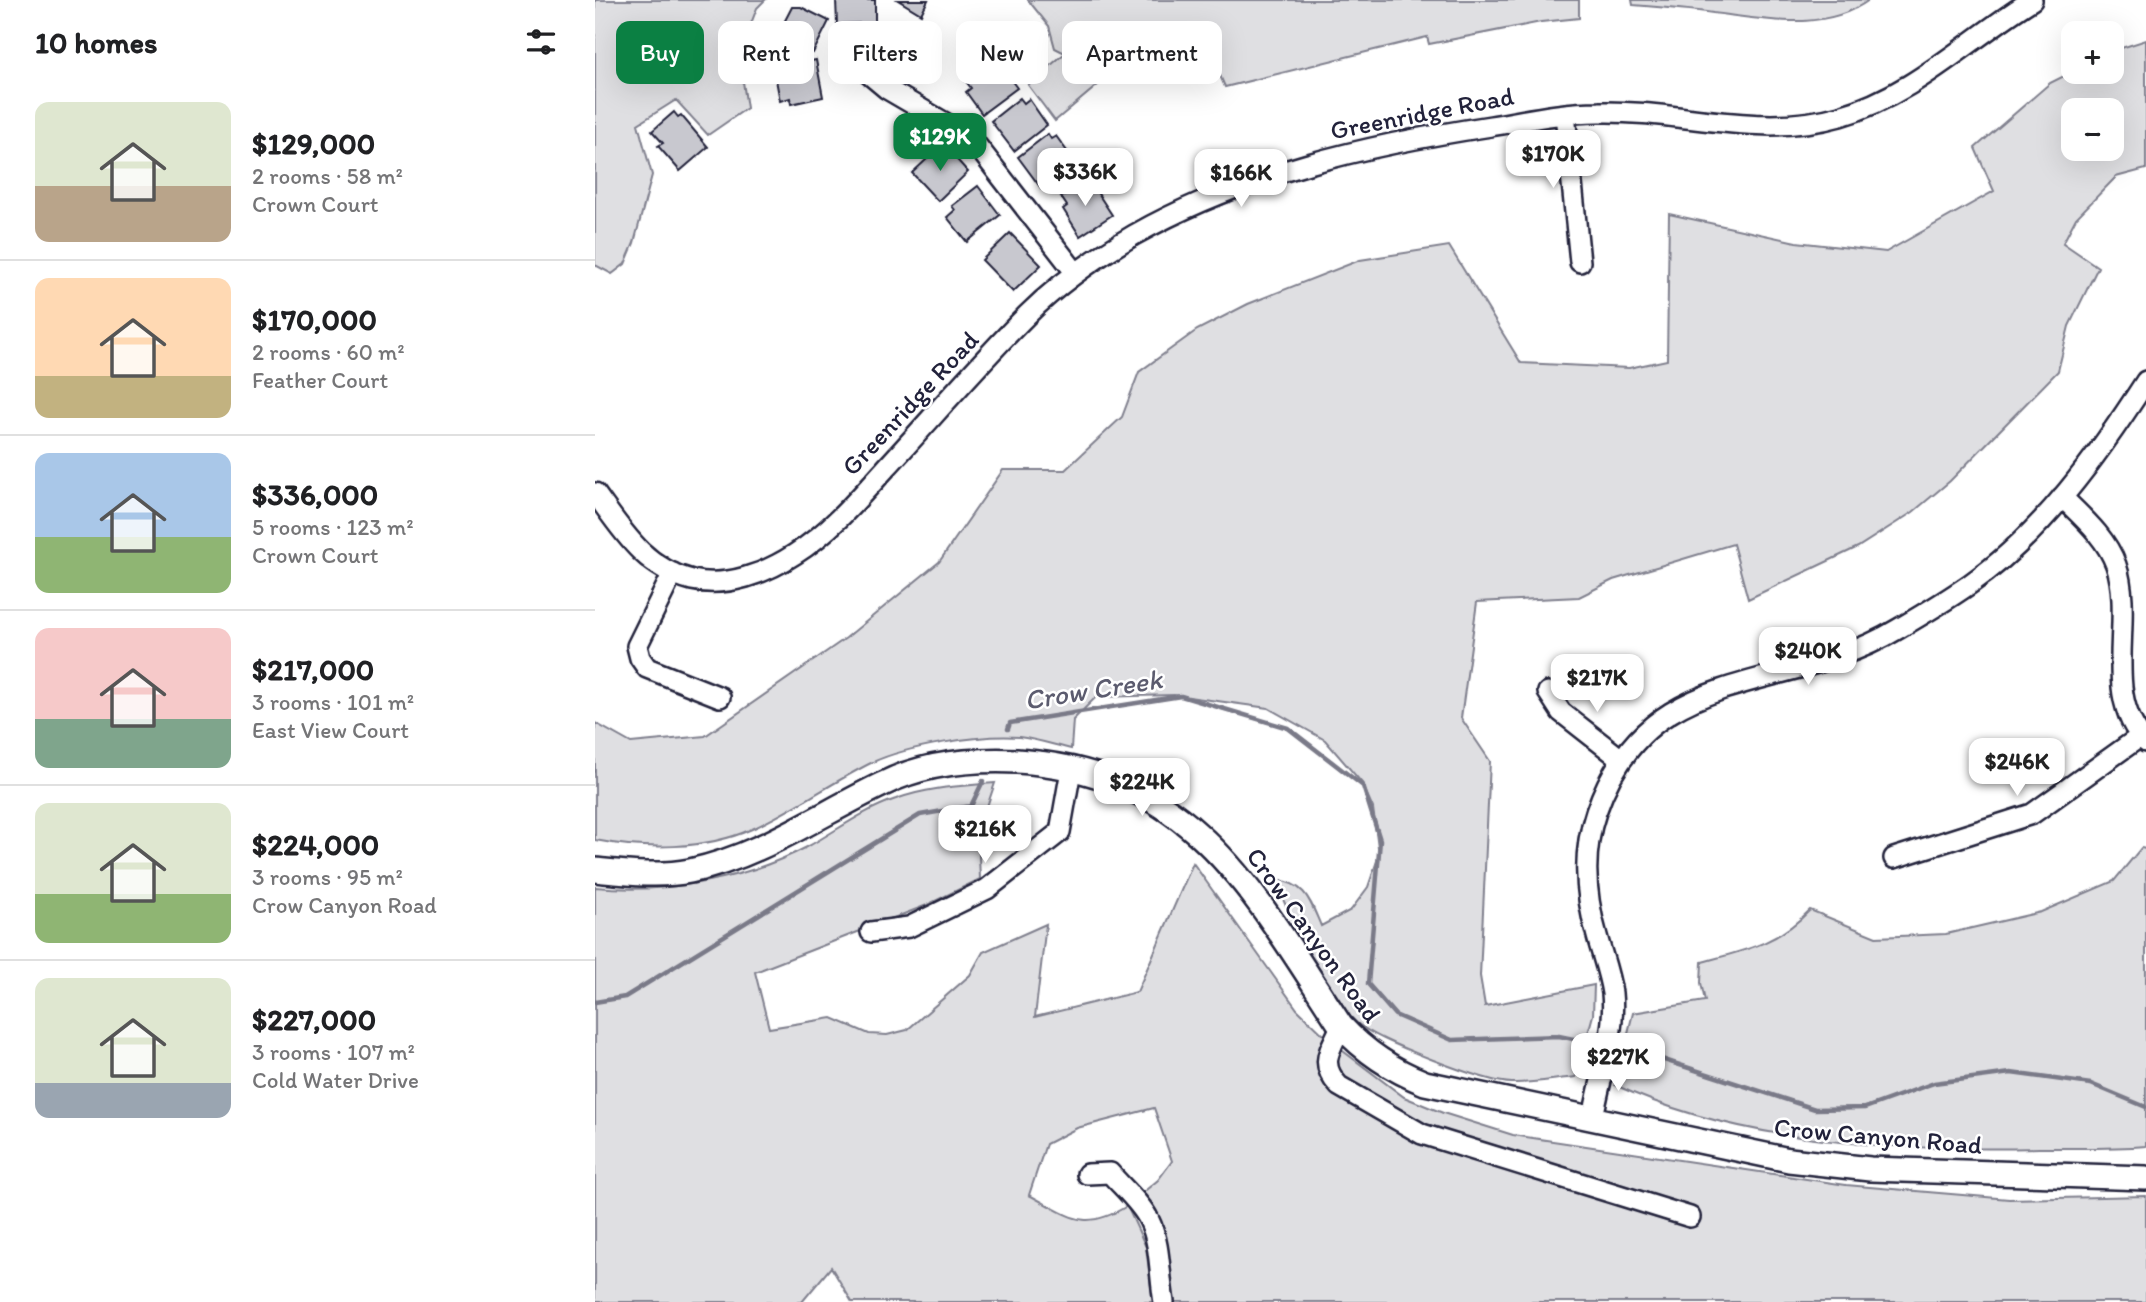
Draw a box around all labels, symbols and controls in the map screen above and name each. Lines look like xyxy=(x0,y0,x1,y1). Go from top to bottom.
chip: Buy xyxy=(616,21,704,84)
chip: Rent xyxy=(718,21,814,84)
chip: Filters xyxy=(828,21,942,84)
chip: New xyxy=(956,21,1048,84)
chip: Apartment xyxy=(1062,21,1222,84)
map controls xyxy=(2061,21,2124,161)
button: + xyxy=(2061,21,2124,84)
icon: filters xyxy=(522,23,560,61)
text: 10 homes xyxy=(35,24,158,61)
street label: Greenridge Road xyxy=(1328,80,1516,146)
button: − xyxy=(2061,98,2124,161)
pin: $129K xyxy=(891,114,989,173)
text: $129K xyxy=(909,122,971,150)
text: $129,000 xyxy=(252,125,375,162)
icon: home xyxy=(91,130,175,214)
pin: $170K xyxy=(1504,130,1602,190)
text: $170K xyxy=(1522,139,1584,167)
pin: $336K xyxy=(1036,148,1134,208)
pin: $166K xyxy=(1192,150,1290,209)
text: $336K xyxy=(1053,157,1117,185)
text: $166K xyxy=(1210,158,1272,186)
text: 2 rooms · 58 m² xyxy=(252,162,403,190)
text: Crown Court xyxy=(252,190,378,218)
text: $170,000 xyxy=(252,301,377,338)
icon: home xyxy=(91,306,175,390)
street label: Greenridge Road xyxy=(835,324,985,482)
text: 2 rooms · 60 m² xyxy=(252,338,405,366)
text: Feather Court xyxy=(252,366,388,394)
text: $336,000 xyxy=(252,476,378,513)
icon: home xyxy=(91,481,175,565)
text: 5 rooms · 123 m² xyxy=(252,513,414,541)
text: Crown Court xyxy=(252,541,378,569)
pin: $240K xyxy=(1759,628,1857,687)
text: $240K xyxy=(1775,636,1841,664)
text: $217,000 xyxy=(252,651,374,688)
pin: $217K xyxy=(1548,654,1646,714)
icon: home xyxy=(91,656,175,740)
water label: Crow Creek xyxy=(1022,661,1166,717)
text: $217K xyxy=(1567,663,1627,691)
text: 3 rooms · 101 m² xyxy=(252,688,414,716)
text: East View Court xyxy=(252,716,409,744)
pin: $246K xyxy=(1968,738,2066,798)
text: $246K xyxy=(1985,747,2049,775)
pin: $224K xyxy=(1093,758,1191,818)
text: $224K xyxy=(1110,767,1174,795)
pin: $216K xyxy=(936,806,1034,865)
text: $216K xyxy=(954,814,1016,842)
text: $224,000 xyxy=(252,826,379,863)
icon: home xyxy=(91,831,175,915)
street label: Crow Canyon Road xyxy=(1240,841,1388,1029)
text: 3 rooms · 95 m² xyxy=(252,863,403,891)
text: Crow Canyon Road xyxy=(252,891,437,919)
text: $227,000 xyxy=(252,1001,376,1038)
icon: home xyxy=(91,1006,175,1090)
pin: $227K xyxy=(1569,1034,1667,1093)
text: 3 rooms · 107 m² xyxy=(252,1038,415,1066)
text: $227K xyxy=(1587,1042,1649,1070)
text: Cold Water Drive xyxy=(252,1066,419,1094)
street label: Crow Canyon Road xyxy=(1773,1111,1983,1161)

